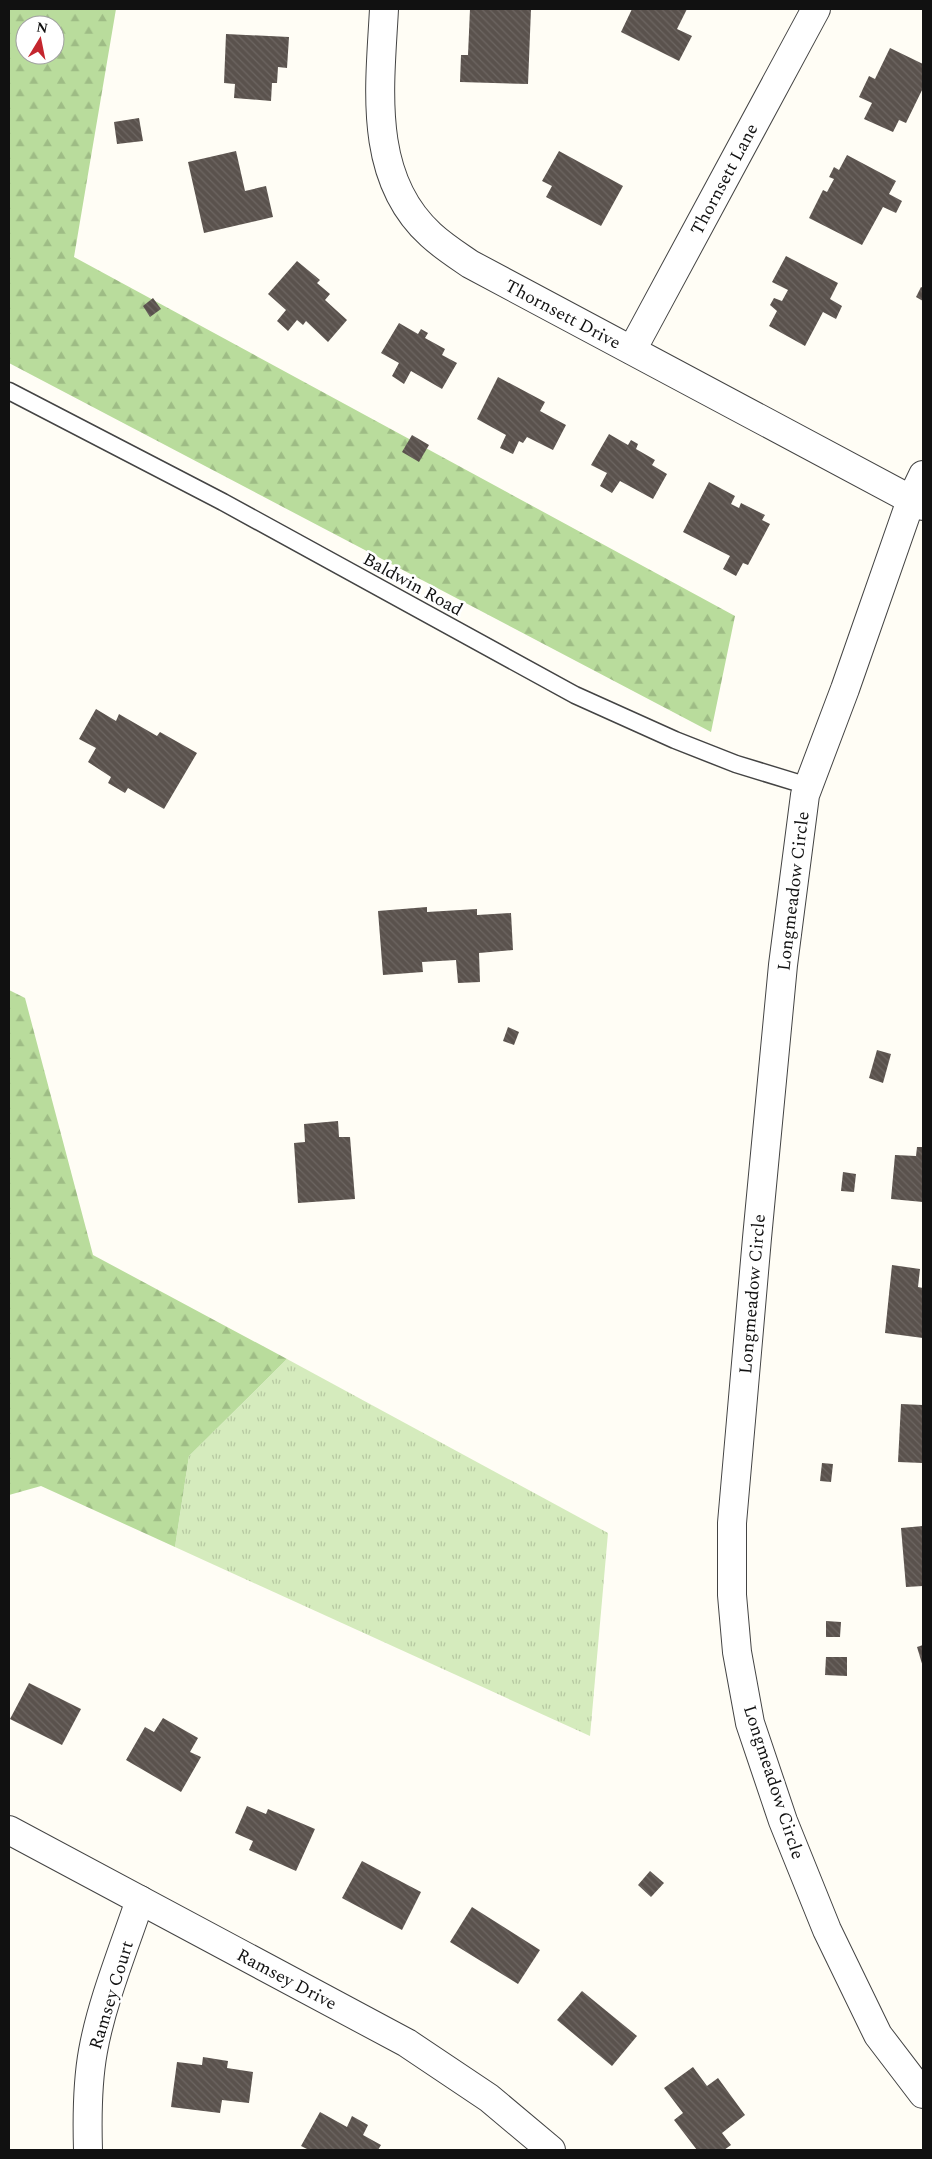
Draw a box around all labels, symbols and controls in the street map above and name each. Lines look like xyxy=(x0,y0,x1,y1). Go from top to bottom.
north arrow xyxy=(15,15,65,65)
text: N xyxy=(35,16,50,39)
street label: Thornsett Lane xyxy=(684,119,765,240)
street label: Thornsett Drive xyxy=(500,273,626,356)
street label: Baldwin Road xyxy=(358,546,468,623)
street label: Longmeadow Circle xyxy=(770,810,817,972)
street label: Longmeadow Circle xyxy=(732,1213,773,1375)
street label: Longmeadow Circle xyxy=(736,1702,811,1863)
street label: Ramsey Court xyxy=(82,1937,141,2053)
street label: Ramsey Drive xyxy=(232,1942,342,2017)

